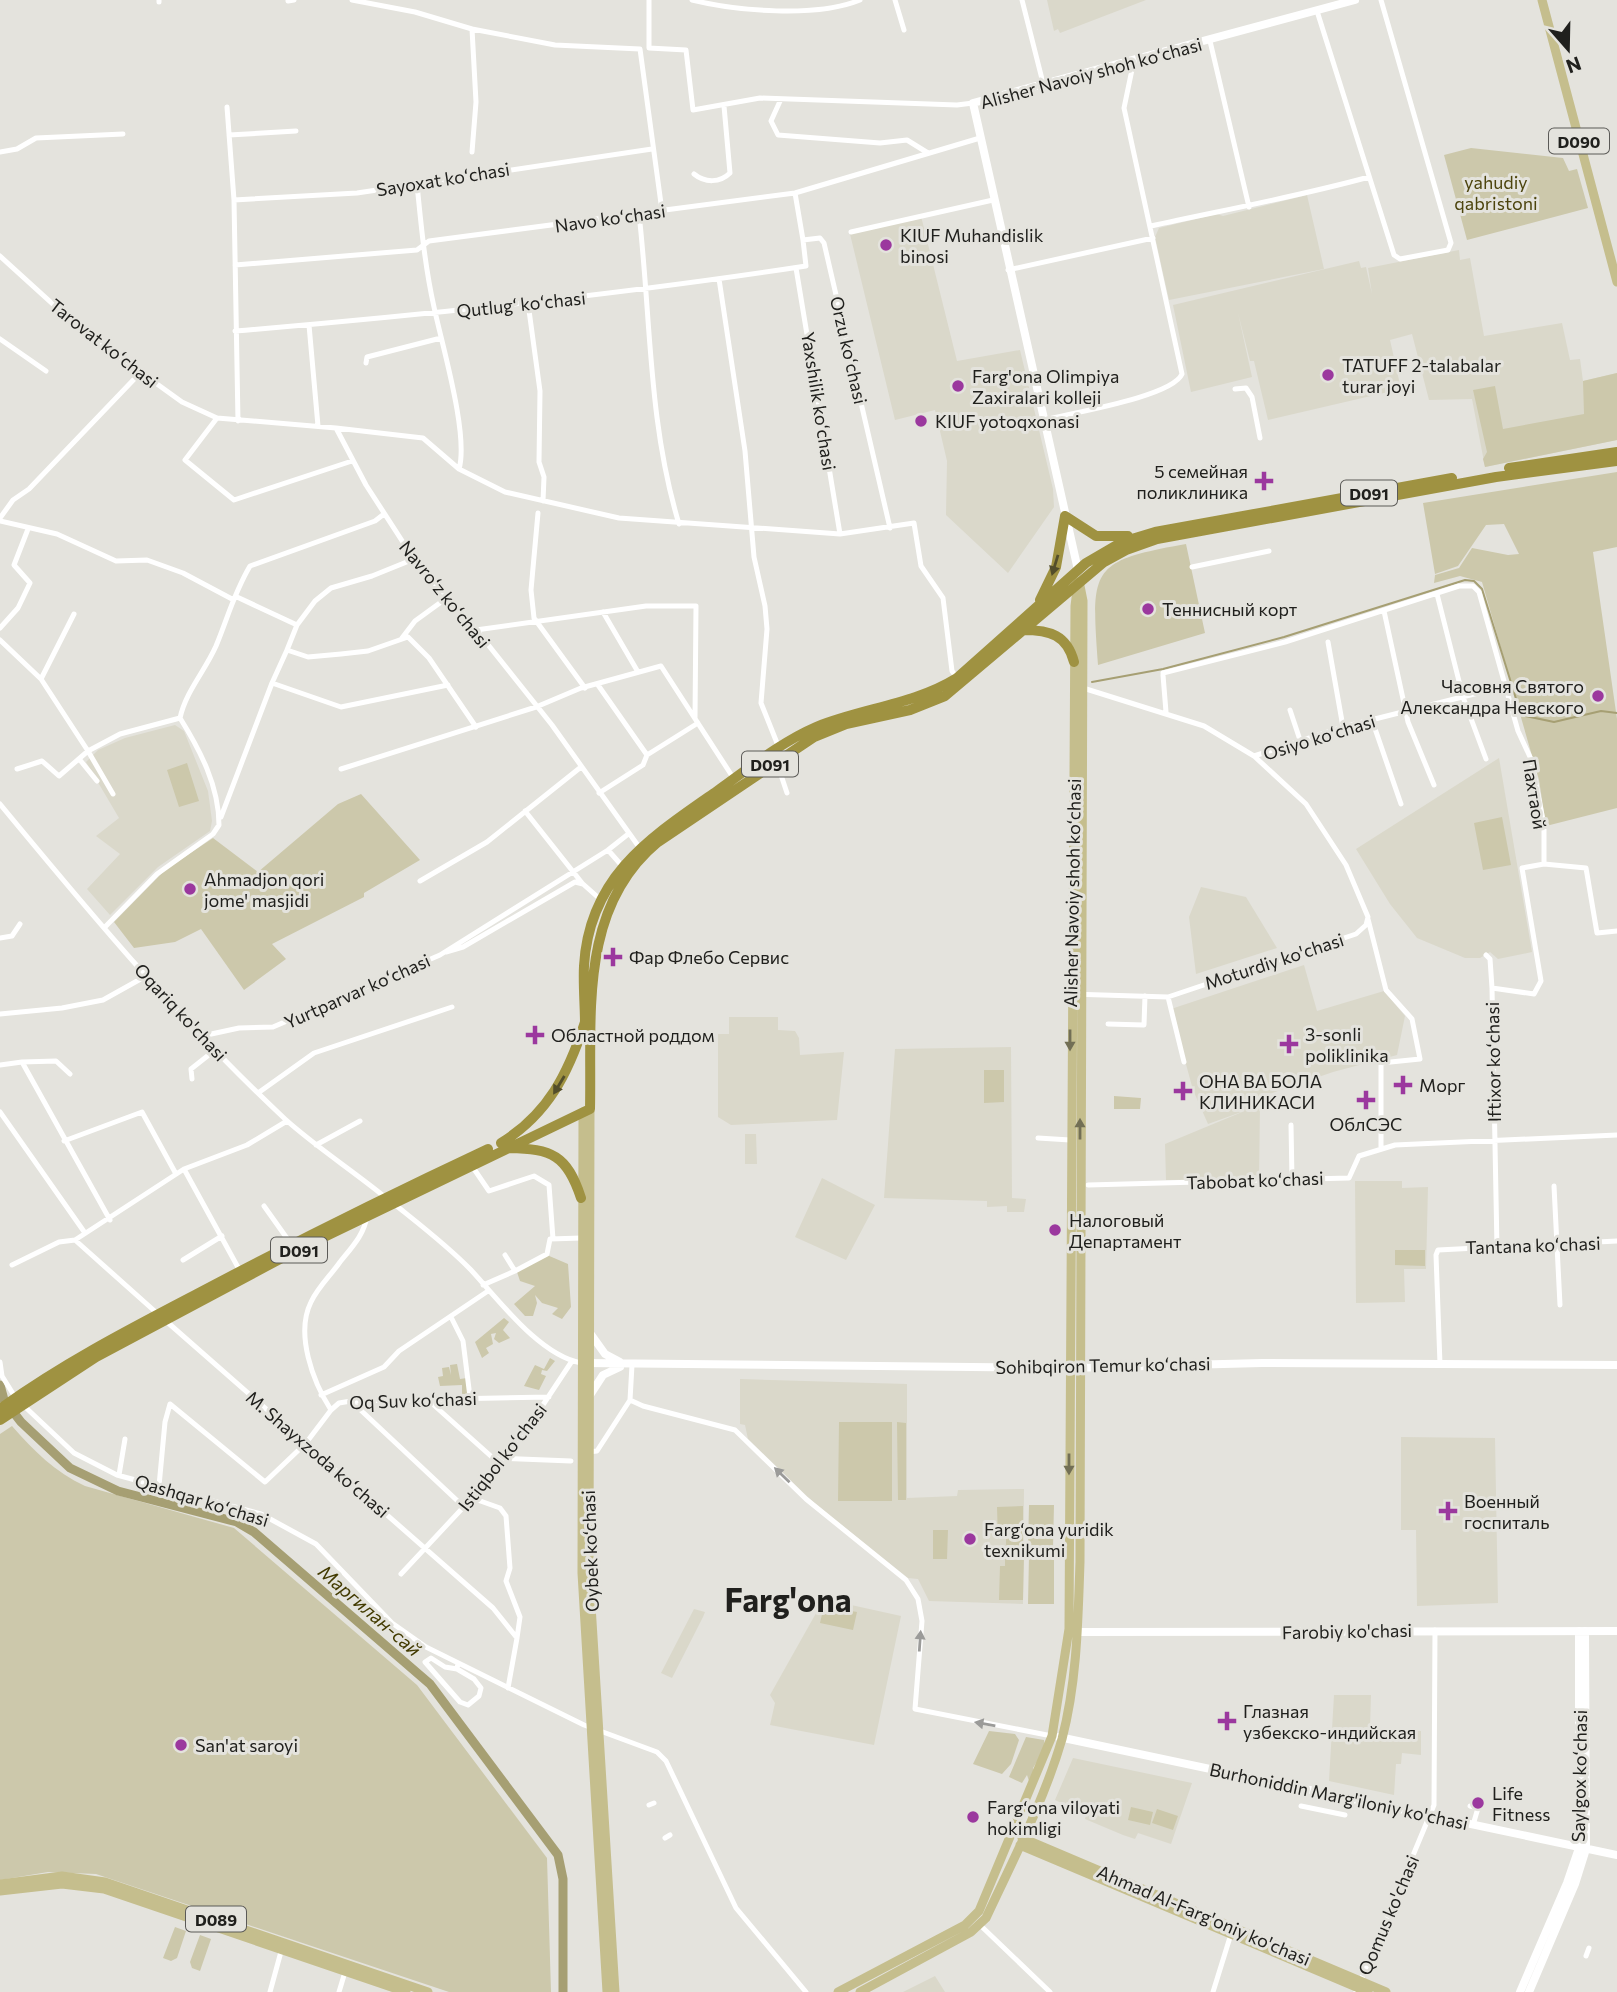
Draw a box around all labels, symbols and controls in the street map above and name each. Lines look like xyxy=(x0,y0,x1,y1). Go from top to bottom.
north arrow xyxy=(1533,14,1603,84)
street label: Alisher Navoiy shoh koʻchasi xyxy=(978,33,1204,113)
text: N xyxy=(1563,52,1585,79)
road number: D090 xyxy=(1549,128,1609,154)
street label: Sayoxat koʻchasi xyxy=(375,158,511,200)
park label: yahudiy qabristoni xyxy=(1454,171,1538,214)
street label: Navo koʻchasi xyxy=(553,199,667,237)
place label: KIUF Muhandislik binosi xyxy=(900,224,1044,267)
marker: KIUF Muhandislik binosi xyxy=(878,237,894,253)
street label: Qutlugʻ koʻchasi xyxy=(455,286,587,322)
street label: Tarovat koʻchasi xyxy=(45,294,163,392)
street label: Orzu koʻchasi xyxy=(826,294,872,406)
street label: Yaxshilik koʻchasi xyxy=(797,330,841,472)
place label: TATUFF 2-talabalar turar joyi xyxy=(1342,354,1501,397)
place label: Farg'ona Olimpiya Zaxiralari kolleji xyxy=(972,365,1119,408)
marker: TATUFF 2-talabalar turar joyi xyxy=(1320,367,1336,383)
marker: Farg'ona Olimpiya Zaxiralari kolleji xyxy=(950,378,966,394)
place label: KIUF yotoqxonasi xyxy=(935,410,1080,432)
marker: KIUF yotoqxonasi xyxy=(913,413,929,429)
place label: 5 семейная поликлиника xyxy=(1137,460,1248,503)
marker: 5 семейная поликлиника xyxy=(1254,471,1274,491)
road number: D091 xyxy=(1341,480,1397,506)
street label: Navroʻz koʻchasi xyxy=(395,536,495,652)
one-way arrow xyxy=(1050,554,1060,575)
place label: Теннисный корт xyxy=(1162,598,1298,620)
marker: Теннисный корт xyxy=(1140,601,1156,617)
place label: Часовня Святого Александра Невского xyxy=(1400,675,1584,718)
marker: Часовня Святого Александра Невского xyxy=(1590,688,1606,704)
street label: Osiyo koʻchasi xyxy=(1260,709,1378,765)
road number: D091 xyxy=(742,751,798,776)
street label: Пахтаой xyxy=(1519,757,1551,831)
street label: Alisher Navoiy shoh koʻchasi xyxy=(1059,778,1085,1008)
place label: Ahmadjon qori jome' masjidi xyxy=(204,868,324,911)
marker: Ahmadjon qori jome' masjidi xyxy=(182,881,198,897)
street label: Moturdiy ko'chasi xyxy=(1202,928,1346,994)
place label: Фар Флебо Сервис xyxy=(629,946,789,968)
marker: Фар Флебо Сервис xyxy=(603,947,623,967)
street label: Yurtparvar koʻchasi xyxy=(281,949,433,1033)
street label: Oqariq ko'chasi xyxy=(130,959,232,1065)
street label: Iftixor koʻchasi xyxy=(1481,1002,1505,1122)
place label: 3-sonli poliklinika xyxy=(1305,1023,1389,1066)
place label: Областной роддом xyxy=(551,1024,714,1046)
marker: Областной роддом xyxy=(525,1025,545,1045)
one-way arrow xyxy=(1064,1030,1076,1052)
marker: 3-sonli poliklinika xyxy=(1279,1034,1299,1054)
place label: ОНА ВА БОЛА КЛИНИКАСИ xyxy=(1199,1070,1322,1113)
place label: Морг xyxy=(1419,1074,1465,1096)
one-way arrow xyxy=(553,1075,566,1094)
marker: Морг xyxy=(1393,1075,1413,1095)
marker: ОНА ВА БОЛА КЛИНИКАСИ xyxy=(1173,1081,1193,1101)
marker: ОблСЭС xyxy=(1356,1090,1376,1110)
place label: ОблСЭС xyxy=(1330,1113,1402,1135)
one-way arrow xyxy=(1074,1118,1086,1140)
street label: Tabobat koʻchasi xyxy=(1186,1167,1324,1193)
place label: Налоговый Департамент xyxy=(1069,1209,1182,1252)
marker: Налоговый Департамент xyxy=(1047,1222,1063,1238)
street label: Tantana koʻchasi xyxy=(1465,1232,1601,1258)
road number: D091 xyxy=(271,1238,327,1262)
street label: Sohibqiron Temur koʻchasi xyxy=(995,1352,1211,1378)
street label: M. Shayxzoda koʻchasi xyxy=(242,1386,394,1522)
street label: Oq Suv koʻchasi xyxy=(349,1387,477,1413)
street label: Istiqbol koʻchasi xyxy=(453,1399,551,1515)
one-way arrow xyxy=(1063,1453,1075,1475)
one-way arrow xyxy=(774,1468,791,1484)
street label: Qashqar koʻchasi xyxy=(132,1469,272,1531)
street label: Oybek ko‘chasi xyxy=(577,1490,603,1612)
place label: Военный госпиталь xyxy=(1464,1490,1549,1533)
marker: Военный госпиталь xyxy=(1438,1501,1458,1521)
place label: Farg‘ona yuridik texnikumi xyxy=(984,1518,1114,1561)
marker: Farg‘ona yuridik texnikumi xyxy=(962,1531,978,1547)
water label: Маргилан-сай xyxy=(314,1559,426,1661)
district label: Farg'ona xyxy=(724,1579,852,1619)
street label: Farobiy ko'chasi xyxy=(1282,1619,1412,1643)
one-way arrow xyxy=(915,1630,926,1652)
place label: Глазная узбекско-индийская xyxy=(1243,1700,1416,1743)
street label: Saylgox koʻchasi xyxy=(1567,1710,1591,1842)
marker: Глазная узбекско-индийская xyxy=(1217,1711,1237,1731)
one-way arrow xyxy=(974,1718,996,1729)
place label: San'at saroyi xyxy=(195,1734,298,1756)
marker: San'at saroyi xyxy=(173,1737,189,1753)
street label: Burhoniddin Marg'iloniy ko'chasi xyxy=(1208,1758,1470,1834)
place label: Life Fitness xyxy=(1492,1782,1551,1825)
marker: Life Fitness xyxy=(1470,1795,1486,1811)
place label: Farg‘ona viloyati hokimligi xyxy=(987,1796,1120,1839)
marker: Farg‘ona viloyati hokimligi xyxy=(965,1809,981,1825)
street label: Qomus ko'chasi xyxy=(1353,1852,1423,1978)
street label: Ahmad Al-Farg'oniy ko'chasi xyxy=(1094,1860,1314,1970)
road number: D089 xyxy=(186,1907,246,1932)

